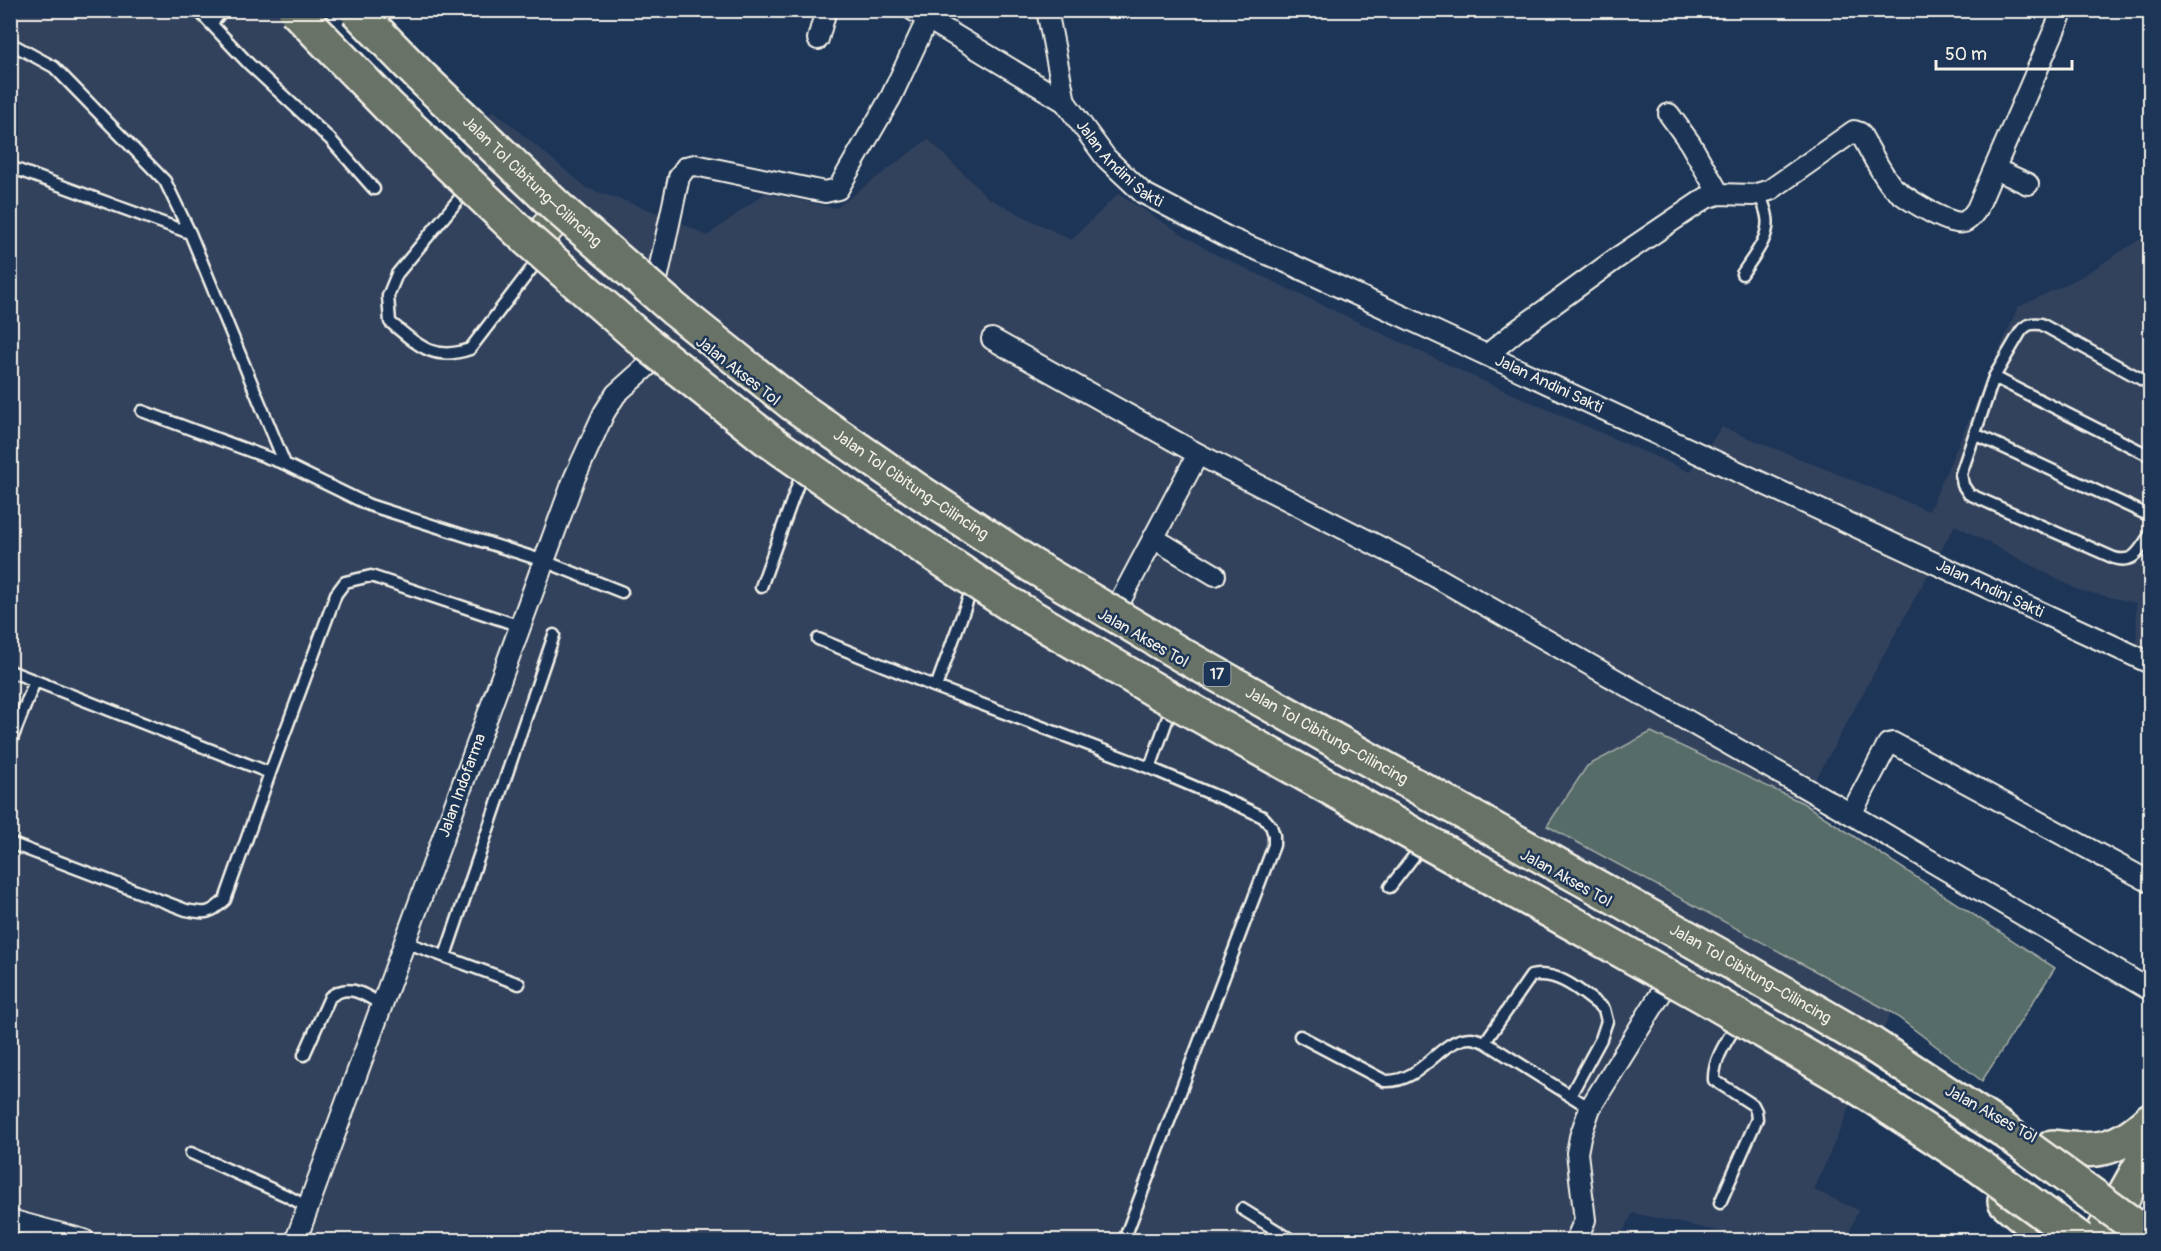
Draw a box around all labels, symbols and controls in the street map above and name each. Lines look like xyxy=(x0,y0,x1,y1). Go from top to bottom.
scale bar xyxy=(1936,33,2072,71)
text: 50 m xyxy=(1945,43,1987,66)
street label: Jalan Tol Cibitung–Cilincing xyxy=(458,112,606,251)
street label: Jalan Andini Sakti xyxy=(1072,116,1167,212)
street label: Jalan Akses Tol xyxy=(692,332,784,410)
street label: Jalan Andini Sakti xyxy=(1492,350,1606,418)
street label: Jalan Tol Cibitung–Cilincing xyxy=(830,425,992,544)
street label: Jalan Andini Sakti xyxy=(1933,555,2047,622)
street label: Jalan Akses Tol xyxy=(1094,604,1192,672)
road number: 17 xyxy=(1204,662,1230,686)
street label: Jalan Tol Cibitung–Cilincing xyxy=(1242,682,1412,789)
street label: Jalan Indofarma xyxy=(434,731,490,840)
street label: Jalan Akses Tol xyxy=(1517,845,1615,911)
street label: Jalan Tol Cibitung–Cilincing xyxy=(1666,920,1835,1028)
street label: Jalan Akses Tol xyxy=(1942,1081,2040,1147)

